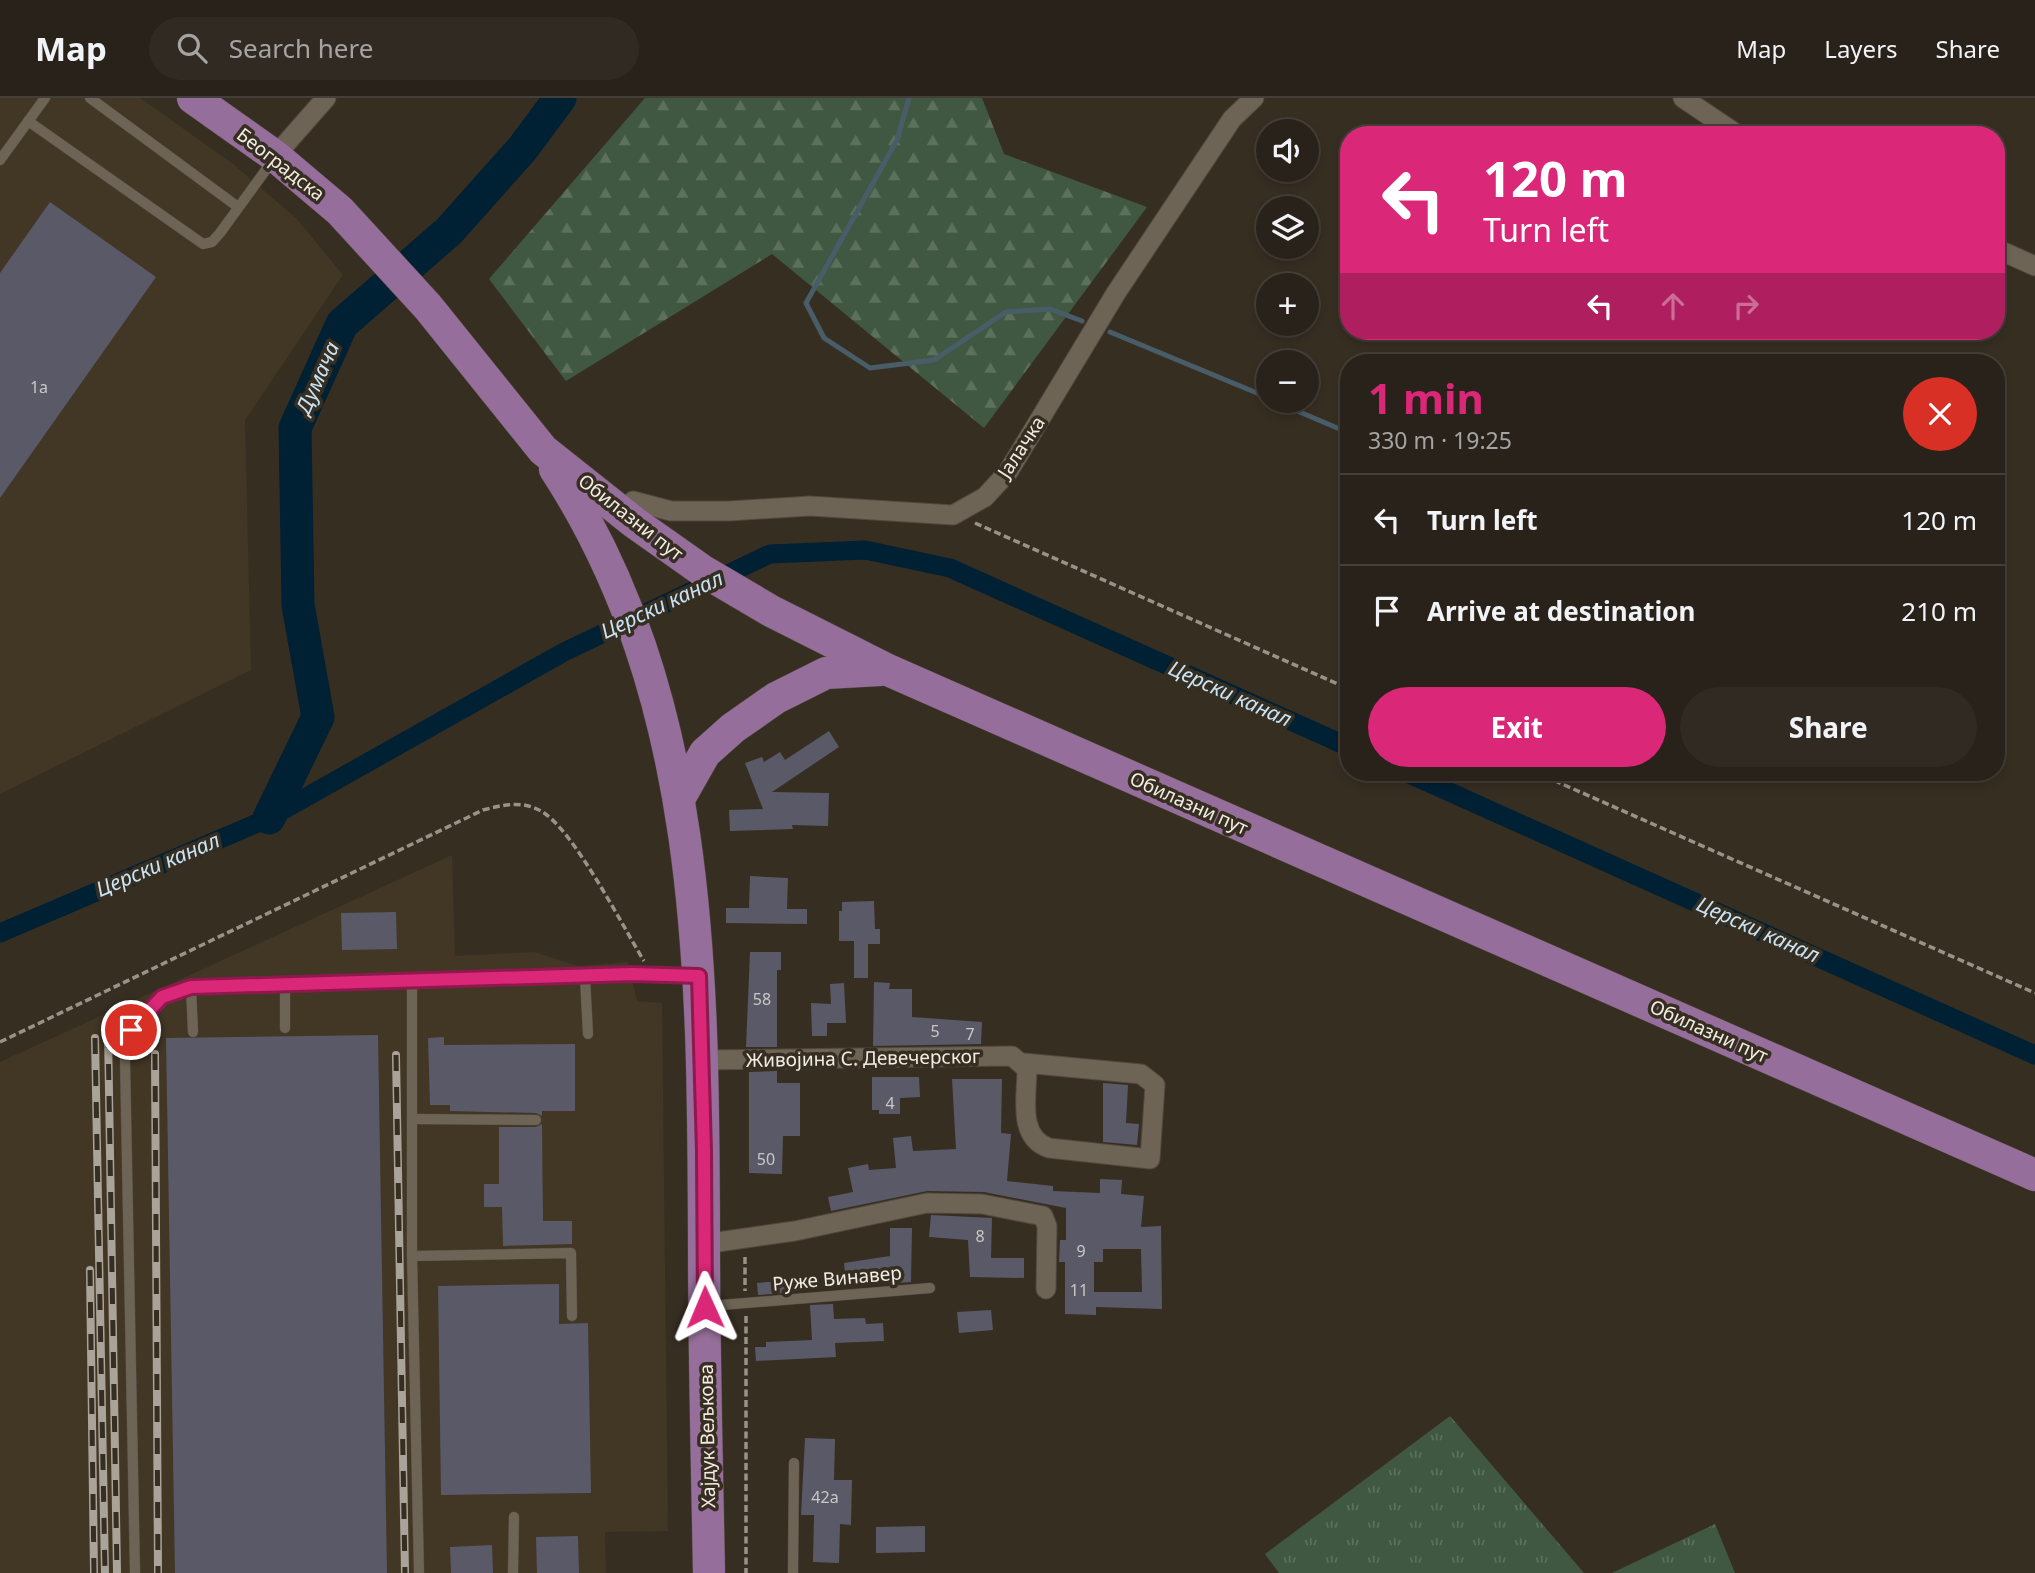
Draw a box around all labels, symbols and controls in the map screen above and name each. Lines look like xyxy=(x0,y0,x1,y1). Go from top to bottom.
search box xyxy=(149,17,639,80)
text: Map xyxy=(35,26,107,71)
icon: search xyxy=(173,29,211,67)
text: Search here xyxy=(229,30,373,66)
text: Map xyxy=(1736,32,1786,65)
text: Layers xyxy=(1824,32,1898,65)
text: Share xyxy=(1936,32,2000,65)
map controls xyxy=(1256,119,1319,413)
button: sound xyxy=(1256,119,1319,182)
street label: Београдска xyxy=(232,121,330,207)
text: 120 m xyxy=(1483,145,1628,211)
icon: left xyxy=(1368,154,1459,245)
button: layers xyxy=(1256,196,1319,259)
text: Turn left xyxy=(1483,208,1609,251)
button: + xyxy=(1256,273,1319,336)
icon: left xyxy=(1581,287,1619,325)
icon: ahead xyxy=(1654,287,1692,325)
icon: right xyxy=(1727,287,1765,325)
water label: Думача xyxy=(288,337,345,420)
button: − xyxy=(1256,350,1319,413)
text: 1 min xyxy=(1368,369,1484,426)
house number: 1a xyxy=(30,376,48,398)
button: close xyxy=(1903,377,1977,451)
street label: Јалачка xyxy=(990,411,1051,485)
text: 330 m · 19:25 xyxy=(1368,424,1512,456)
street label: Обилазни пут xyxy=(573,468,689,566)
icon: left xyxy=(1368,501,1406,539)
text: Turn left xyxy=(1427,502,1538,538)
text: 120 m xyxy=(1901,502,1977,538)
water label: Церски канал xyxy=(596,564,727,645)
icon: arrive xyxy=(1368,592,1406,630)
text: Arrive at destination xyxy=(1427,593,1696,629)
text: 210 m xyxy=(1901,593,1977,629)
water label: Церски канал xyxy=(1165,654,1296,733)
button: Exit xyxy=(1368,687,1666,767)
button: Share xyxy=(1680,687,1977,767)
street label: Обилазни пут xyxy=(1126,765,1252,841)
water label: Церски канал xyxy=(92,825,224,903)
water label: Церски канал xyxy=(1693,890,1824,969)
house number: 58 xyxy=(753,988,771,1010)
street label: Обилазни пут xyxy=(1646,993,1772,1069)
pin xyxy=(101,1000,161,1060)
icon: arrive xyxy=(112,1011,150,1049)
house number: 5 xyxy=(930,1020,940,1042)
house number: 7 xyxy=(965,1023,975,1045)
street label: Живојина С. Девечерског xyxy=(746,1043,980,1073)
house number: 4 xyxy=(885,1092,895,1114)
house number: 50 xyxy=(757,1148,775,1170)
house number: 8 xyxy=(975,1225,985,1247)
house number: 9 xyxy=(1076,1240,1086,1262)
street label: Руже Винавер xyxy=(771,1259,903,1297)
position arrow xyxy=(668,1270,742,1344)
house number: 11 xyxy=(1070,1279,1088,1301)
street label: Хајдук Вељкова xyxy=(693,1364,721,1508)
house number: 42a xyxy=(811,1486,839,1508)

